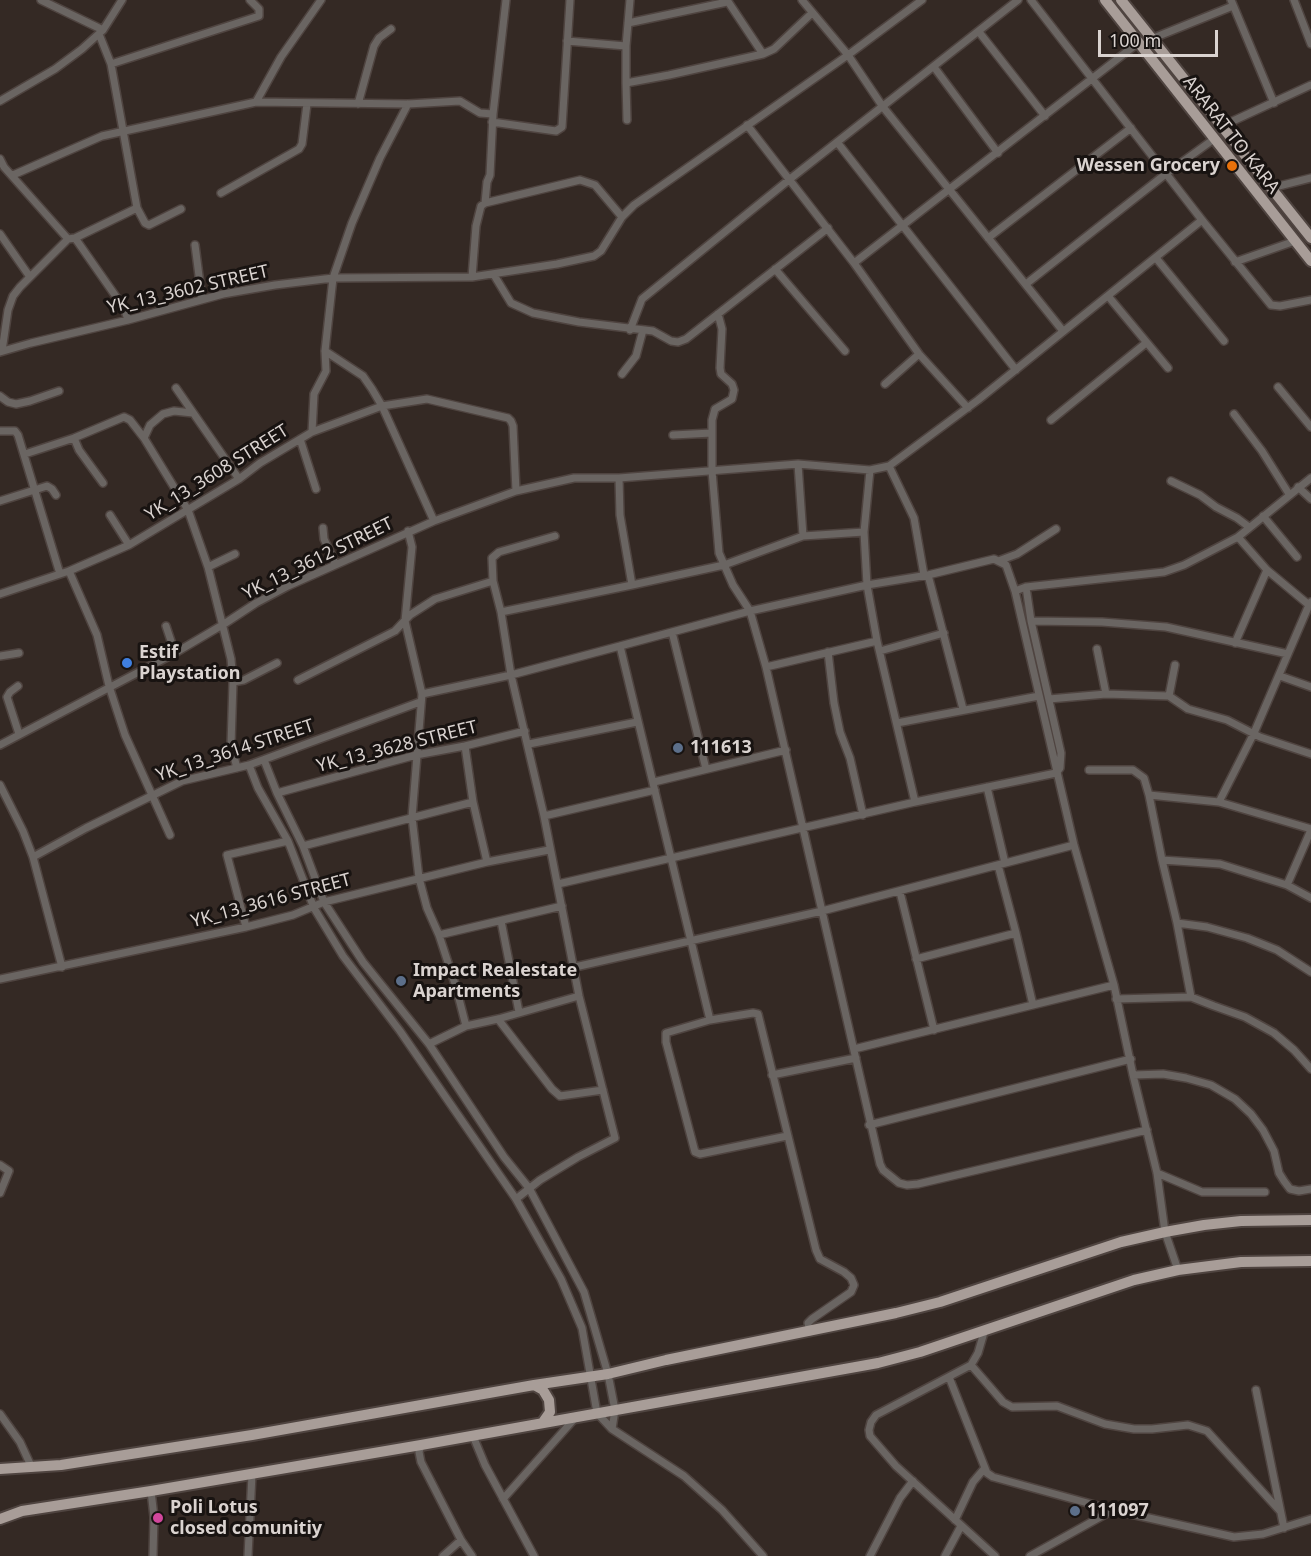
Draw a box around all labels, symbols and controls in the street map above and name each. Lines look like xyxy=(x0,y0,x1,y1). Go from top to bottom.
scale bar xyxy=(1101,18,1221,56)
text: 100 m xyxy=(1109,28,1161,52)
street label: ARARAT TO KARA xyxy=(1178,72,1284,198)
place label: Wessen Grocery xyxy=(1077,155,1220,177)
marker: Wessen Grocery xyxy=(1225,159,1239,173)
street label: YK_13_3602 STREET xyxy=(105,261,271,319)
street label: YK_13_3608 STREET xyxy=(141,420,293,526)
street label: YK_13_3612 STREET xyxy=(239,513,397,605)
place label: Estif Playstation xyxy=(139,642,240,684)
marker: Estif Playstation xyxy=(120,656,134,670)
street label: YK_13_3614 STREET xyxy=(153,715,317,787)
street label: YK_13_3628 STREET xyxy=(314,717,480,777)
place label: 111613 xyxy=(690,737,752,759)
marker: 111613 xyxy=(671,741,685,755)
street label: YK_13_3616 STREET xyxy=(189,869,353,933)
place label: Impact Realestate Apartments xyxy=(413,960,577,1002)
marker: Impact Realestate Apartments xyxy=(394,974,408,988)
place label: Poli Lotus closed comunitiy xyxy=(170,1497,322,1540)
place label: 111097 xyxy=(1087,1500,1149,1522)
marker: 111097 xyxy=(1068,1504,1082,1518)
marker: Poli Lotus closed comunitiy xyxy=(151,1511,165,1525)

